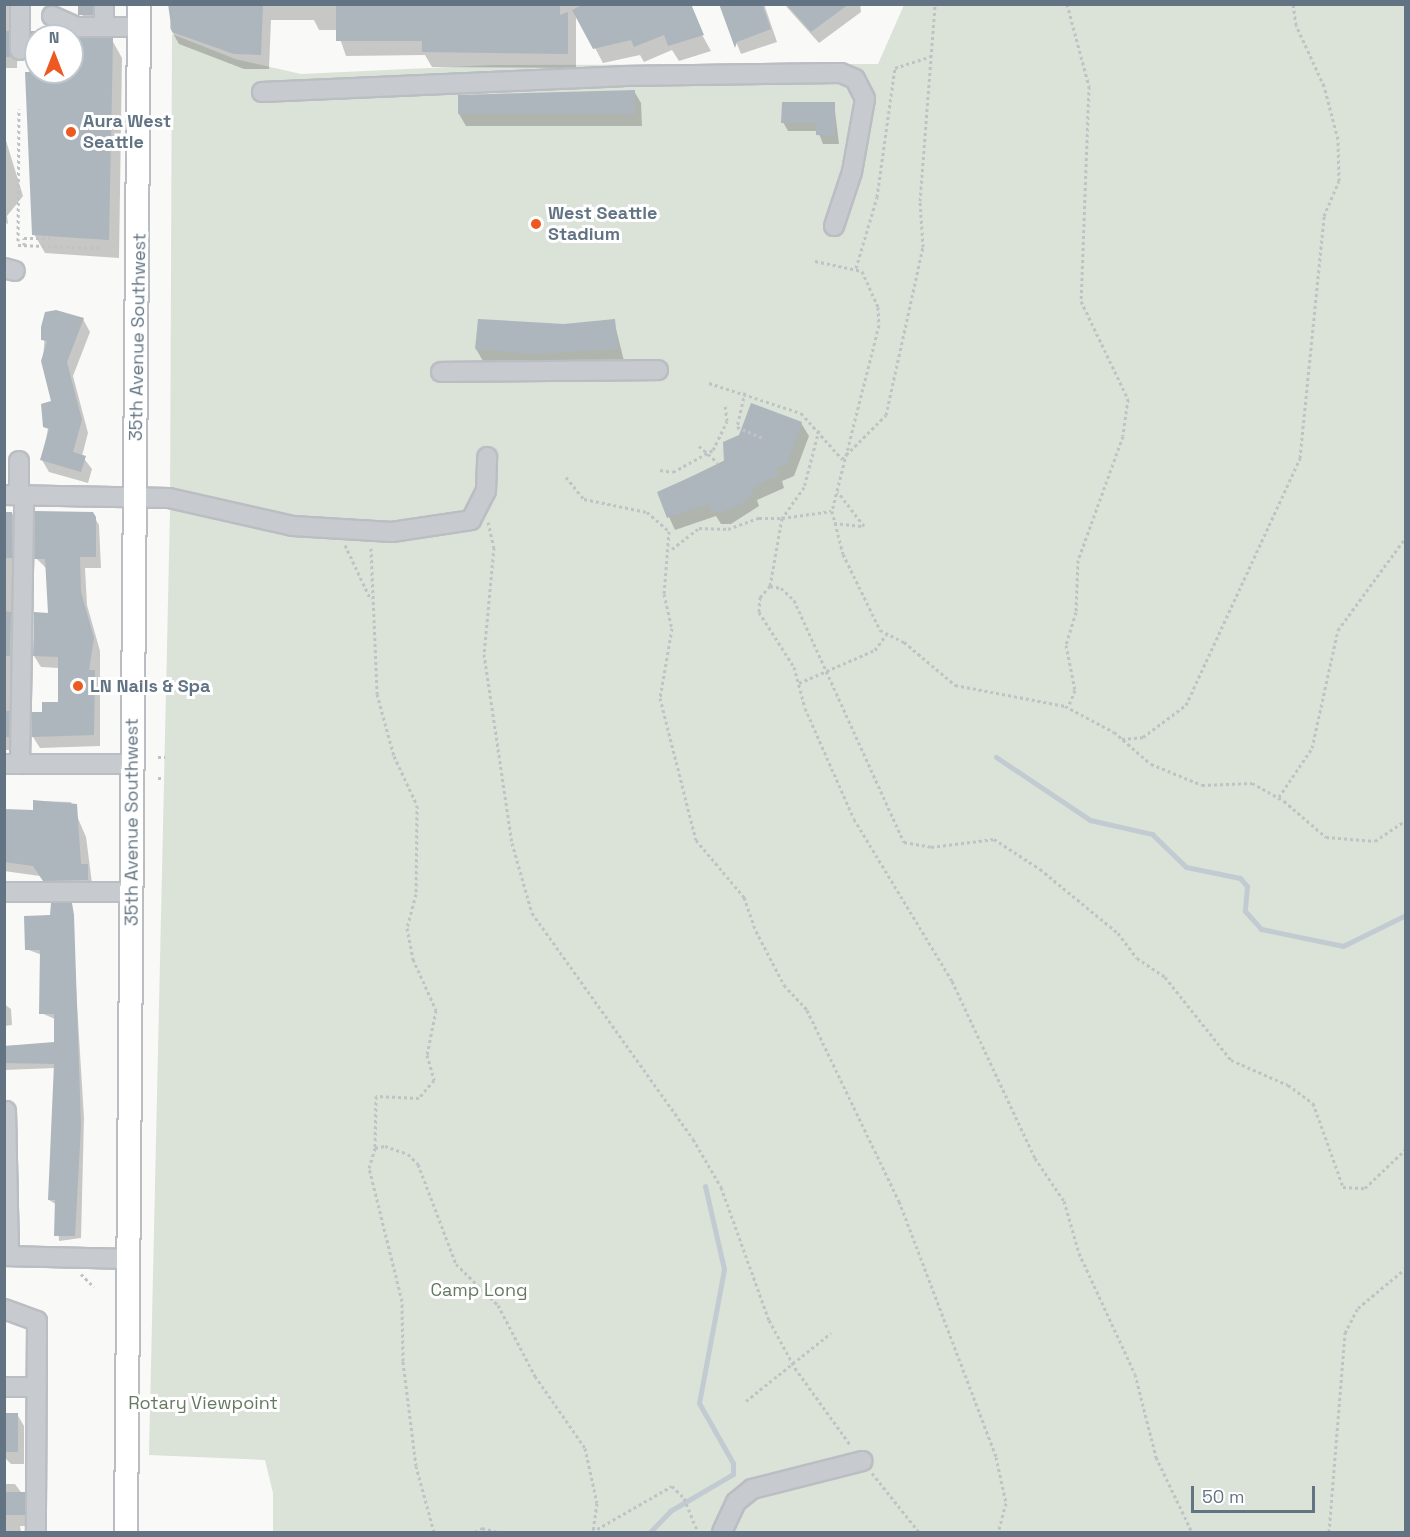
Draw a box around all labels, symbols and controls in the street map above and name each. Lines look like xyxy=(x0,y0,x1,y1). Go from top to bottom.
north arrow xyxy=(24,24,84,84)
text: N xyxy=(49,27,59,48)
place label: Aura West Seattle xyxy=(83,111,171,154)
marker: Aura West Seattle xyxy=(64,125,78,139)
place label: West Seattle Stadium xyxy=(548,203,657,246)
marker: West Seattle Stadium xyxy=(529,217,543,231)
street label: 35th Avenue Southwest xyxy=(125,233,151,441)
place label: LN Nails & Spa xyxy=(90,675,210,697)
marker: LN Nails & Spa xyxy=(71,679,85,693)
street label: 35th Avenue Southwest xyxy=(121,718,143,926)
park label: Camp Long xyxy=(430,1279,528,1301)
park label: Rotary Viewpoint xyxy=(128,1392,278,1414)
scale bar xyxy=(1194,1474,1318,1512)
text: 50 m xyxy=(1202,1485,1244,1508)

